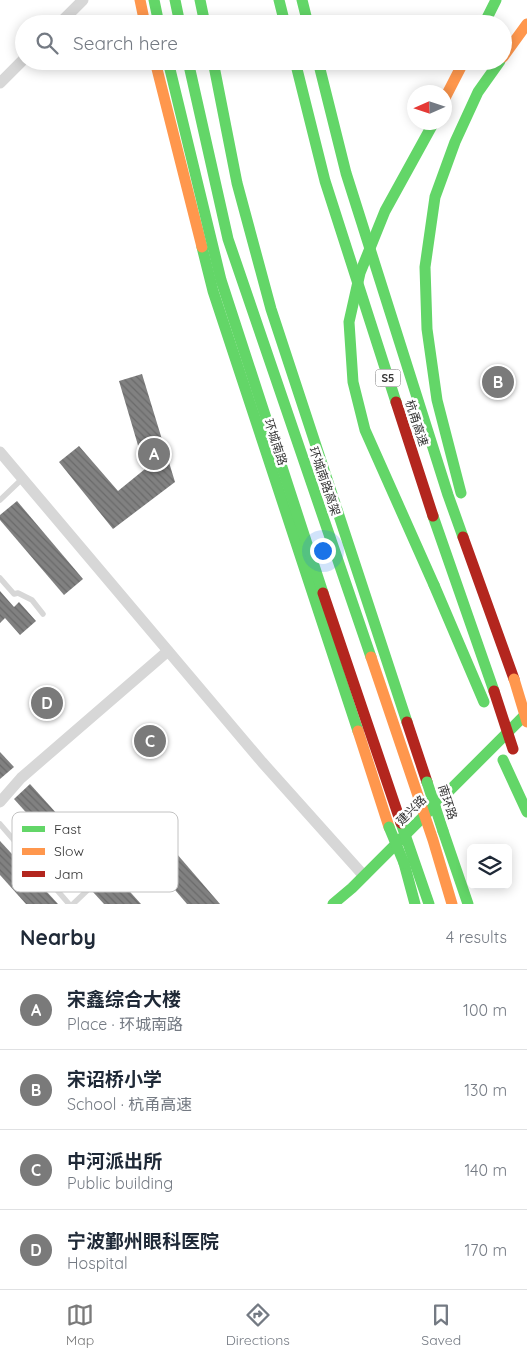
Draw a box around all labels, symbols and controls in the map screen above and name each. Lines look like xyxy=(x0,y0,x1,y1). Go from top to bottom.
search box xyxy=(15,15,512,70)
icon: search xyxy=(33,29,61,57)
text: Search here xyxy=(73,31,178,55)
north arrow xyxy=(407,85,452,130)
pin: B xyxy=(482,363,514,401)
road number: S5 xyxy=(376,369,400,386)
street label: 杭甬高速 xyxy=(402,398,432,448)
street label: 环城南路 xyxy=(261,417,291,467)
pin: A xyxy=(138,435,170,473)
street label: 环城南路高架 xyxy=(306,445,344,517)
your location xyxy=(310,538,336,564)
pin: D xyxy=(31,684,63,722)
pin: C xyxy=(134,722,166,760)
street label: 南环路 xyxy=(435,783,461,821)
street label: 建兴路 xyxy=(393,792,429,828)
legend xyxy=(12,812,178,892)
text: Fast xyxy=(54,820,82,838)
text: Slow xyxy=(54,842,84,860)
map controls xyxy=(467,844,512,889)
button: layers xyxy=(467,844,512,889)
text: Jam xyxy=(54,865,83,883)
text: Nearby xyxy=(20,924,96,950)
text: 4 results xyxy=(446,927,507,947)
text: 宋鑫综合大楼 xyxy=(67,987,181,1011)
text: A xyxy=(31,1000,41,1020)
text: 100 m xyxy=(463,1000,507,1020)
text: Place · 环城南路 xyxy=(67,1014,183,1034)
text: 宋诏桥小学 xyxy=(67,1067,162,1091)
text: B xyxy=(31,1080,41,1100)
text: 130 m xyxy=(464,1080,507,1100)
text: School · 杭甬高速 xyxy=(67,1094,192,1114)
text: 中河派出所 xyxy=(67,1149,162,1173)
text: C xyxy=(31,1160,41,1180)
text: 140 m xyxy=(464,1160,507,1180)
text: Public building xyxy=(67,1173,173,1193)
text: 宁波鄞州眼科医院 xyxy=(67,1229,219,1253)
text: D xyxy=(30,1240,42,1260)
text: 170 m xyxy=(464,1240,507,1260)
text: Hospital xyxy=(67,1253,128,1273)
tab: Map xyxy=(66,1301,94,1349)
tab: Directions xyxy=(226,1301,290,1349)
tab: Saved xyxy=(421,1301,461,1349)

